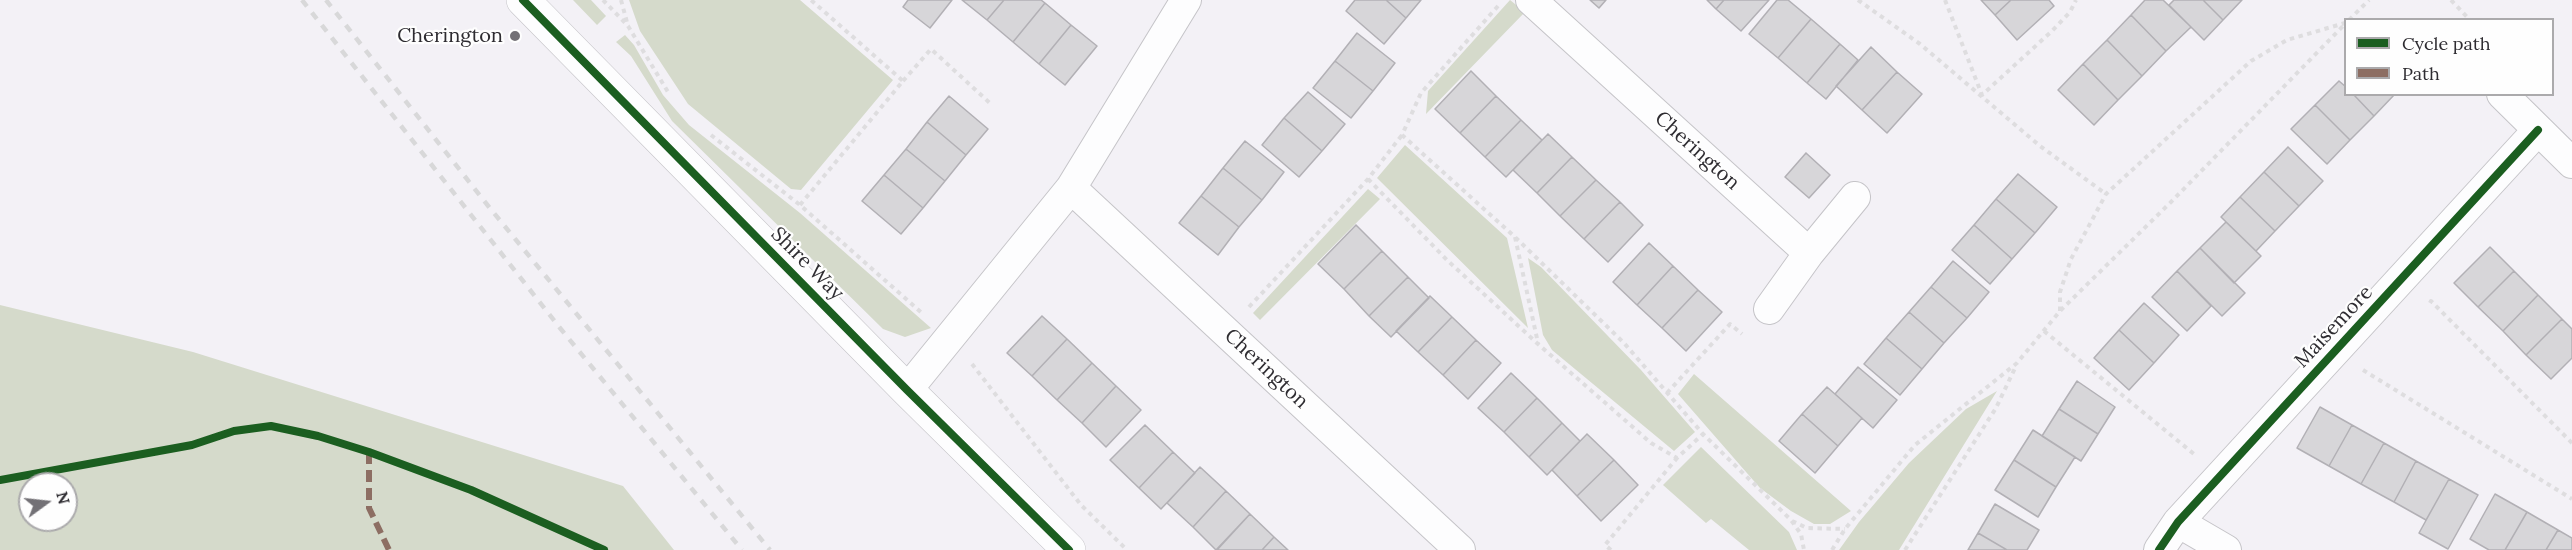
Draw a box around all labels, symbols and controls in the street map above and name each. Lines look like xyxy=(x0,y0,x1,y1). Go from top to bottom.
legend xyxy=(2344,18,2554,96)
place label: Cherington xyxy=(397,24,503,48)
marker: Cherington xyxy=(508,29,522,43)
text: Cycle path xyxy=(2402,32,2491,55)
text: Path xyxy=(2402,62,2440,85)
street label: Cherington xyxy=(1650,107,1744,195)
street label: Shire Way xyxy=(766,223,848,305)
street label: Maisemore xyxy=(2290,281,2378,373)
street label: Cherington xyxy=(1219,324,1313,414)
north arrow xyxy=(18,472,78,532)
text: N xyxy=(52,489,75,506)

